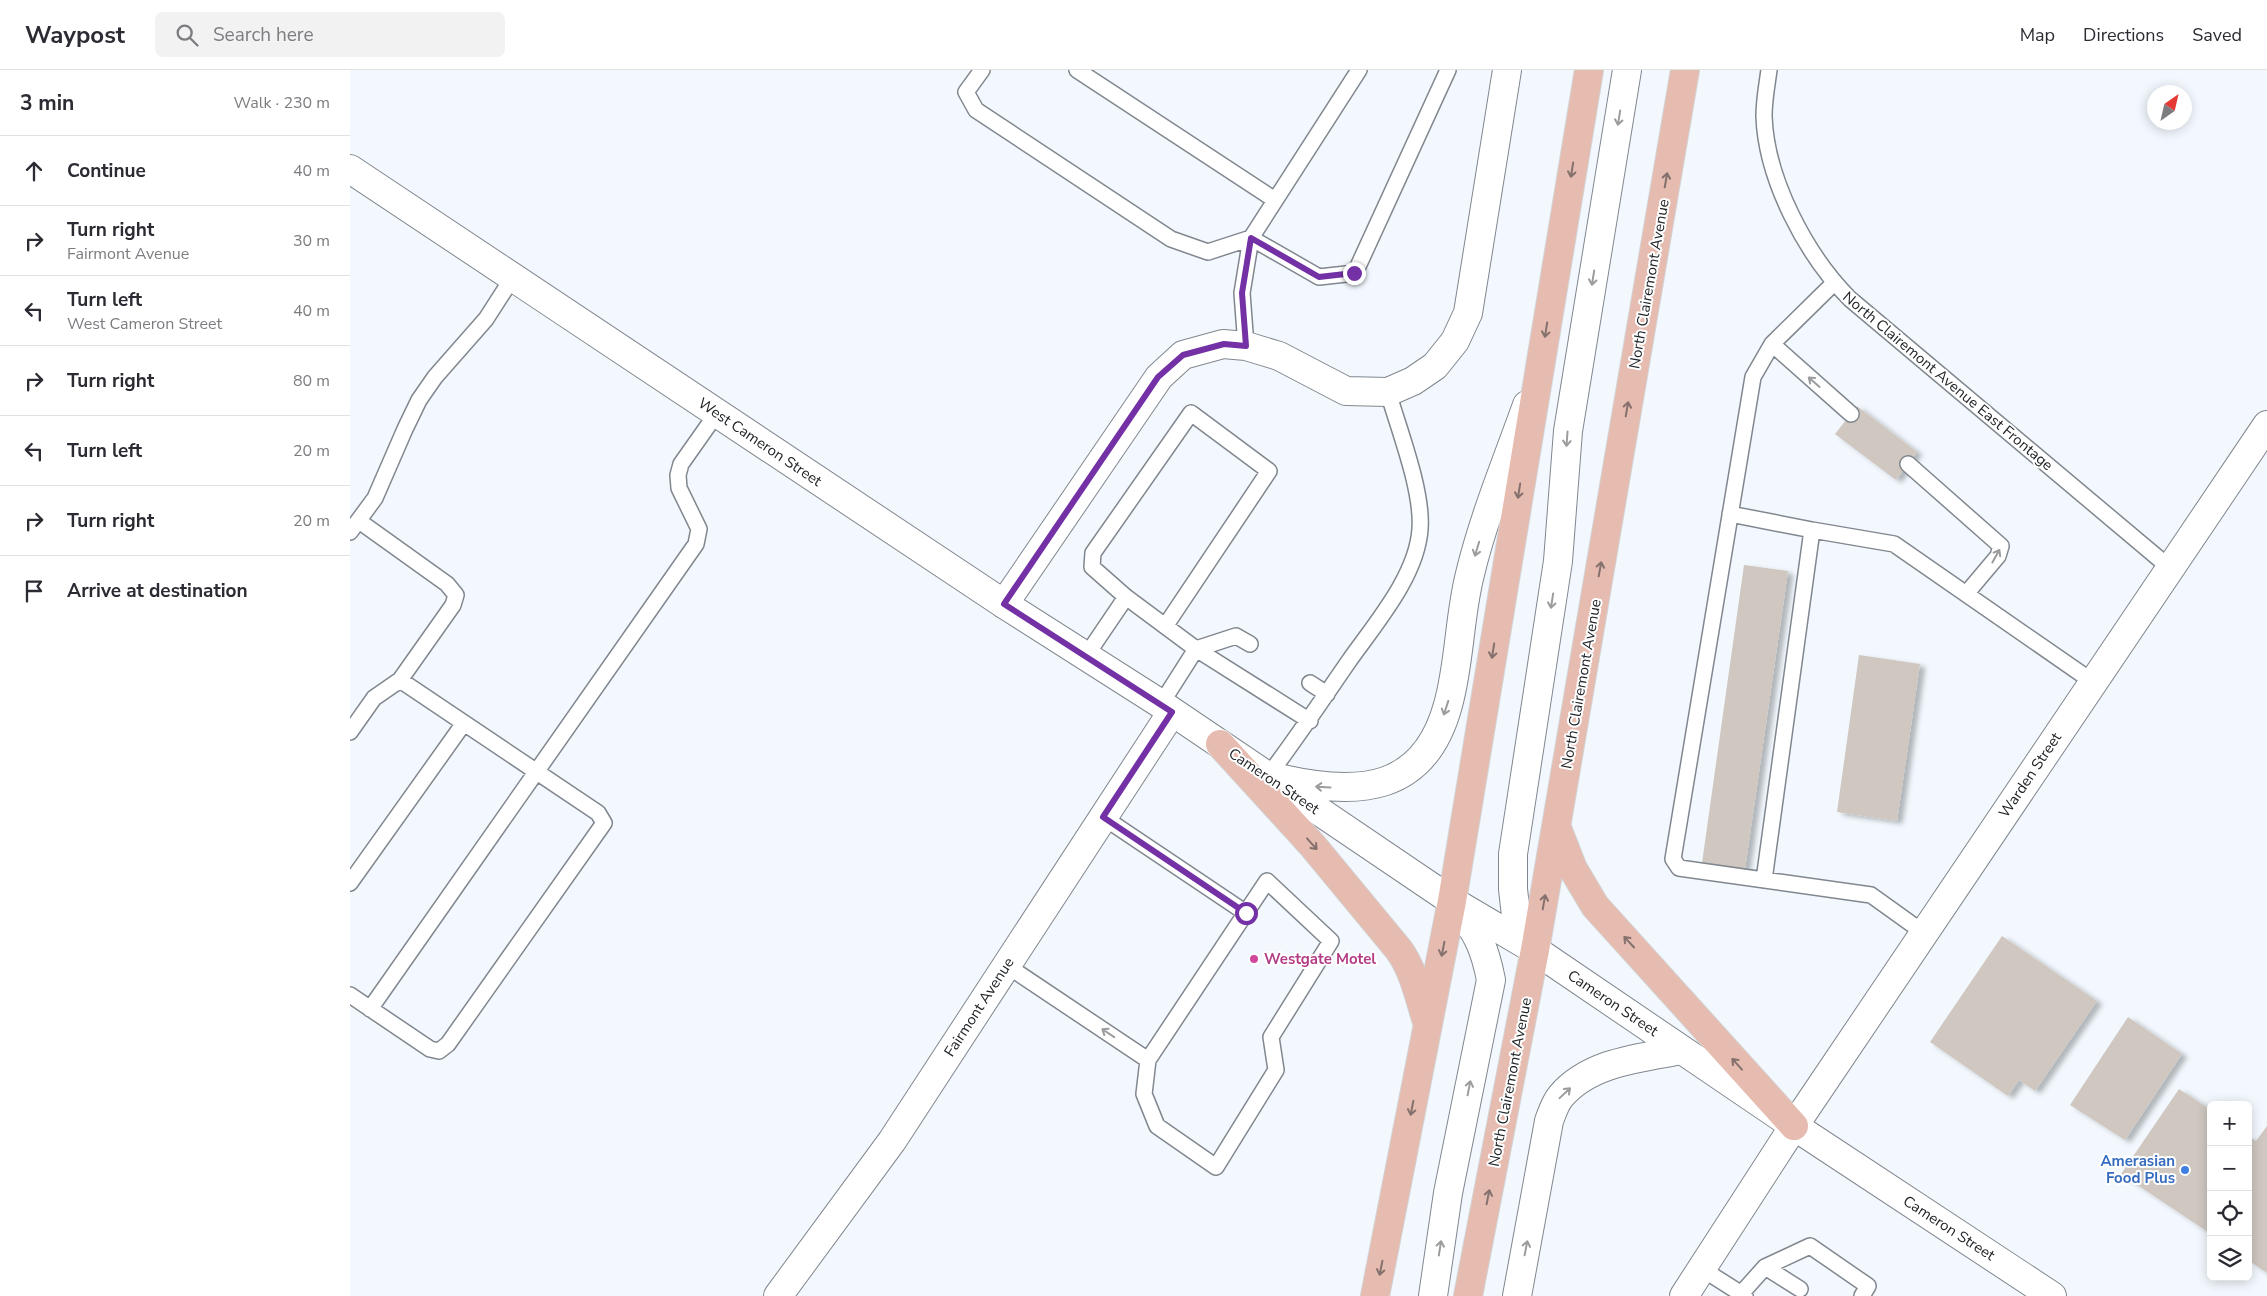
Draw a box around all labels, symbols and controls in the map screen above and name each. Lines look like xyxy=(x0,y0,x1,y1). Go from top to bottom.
search box xyxy=(155,12,505,57)
text: Waypost xyxy=(25,19,125,51)
icon: search xyxy=(173,21,201,49)
text: Search here xyxy=(213,22,314,48)
text: Map xyxy=(2020,23,2055,47)
text: Directions xyxy=(2083,23,2164,47)
text: Saved xyxy=(2192,23,2242,47)
north arrow xyxy=(2147,85,2192,130)
text: 3 min xyxy=(20,89,74,117)
text: Walk · 230 m xyxy=(234,92,330,114)
one-way arrow xyxy=(1613,110,1623,126)
icon: ahead xyxy=(20,157,48,185)
text: Continue xyxy=(67,158,146,184)
text: 40 m xyxy=(293,160,330,182)
one-way arrow xyxy=(1567,162,1577,178)
one-way arrow xyxy=(1662,172,1672,188)
street label: North Clairemont Avenue xyxy=(1624,198,1674,370)
text: Turn right xyxy=(67,217,154,243)
icon: right xyxy=(20,227,48,255)
text: 30 m xyxy=(293,230,330,252)
text: Fairmont Avenue xyxy=(67,243,189,265)
route end xyxy=(1343,262,1366,285)
one-way arrow xyxy=(1587,270,1597,286)
text: Turn left xyxy=(67,287,142,313)
street label: North Clairemont Avenue East Frontage xyxy=(1839,287,2057,475)
icon: left xyxy=(20,297,48,325)
text: 40 m xyxy=(293,300,330,322)
text: West Cameron Street xyxy=(67,313,222,335)
one-way arrow xyxy=(1540,322,1550,338)
icon: right xyxy=(20,367,48,395)
text: Turn right xyxy=(67,368,154,394)
text: 80 m xyxy=(293,370,330,392)
one-way arrow xyxy=(1808,376,1821,387)
street label: West Cameron Street xyxy=(694,393,826,491)
one-way arrow xyxy=(1623,401,1633,417)
one-way arrow xyxy=(1562,431,1572,447)
icon: left xyxy=(20,437,48,465)
text: Turn left xyxy=(67,438,142,464)
text: 20 m xyxy=(293,440,330,462)
one-way arrow xyxy=(1514,482,1524,498)
icon: right xyxy=(20,507,48,535)
text: Turn right xyxy=(67,508,154,534)
text: 20 m xyxy=(293,510,330,532)
one-way arrow xyxy=(1472,541,1482,557)
one-way arrow xyxy=(1991,548,2001,563)
one-way arrow xyxy=(1596,561,1606,577)
icon: arrive xyxy=(20,577,48,605)
text: Arrive at destination xyxy=(67,578,248,604)
one-way arrow xyxy=(1546,592,1556,608)
street label: North Clairemont Avenue xyxy=(1556,598,1606,770)
one-way arrow xyxy=(1488,643,1498,659)
one-way arrow xyxy=(1441,700,1450,715)
street label: Warden Street xyxy=(1994,728,2066,822)
street label: Cameron Street xyxy=(1225,743,1324,819)
one-way arrow xyxy=(1315,782,1331,791)
one-way arrow xyxy=(1306,838,1317,851)
one-way arrow xyxy=(1539,894,1549,910)
route start xyxy=(1235,902,1258,925)
one-way arrow xyxy=(1623,936,1635,949)
one-way arrow xyxy=(1437,940,1447,956)
place label: Westgate Motel xyxy=(1264,949,1376,969)
street label: Fairmont Avenue xyxy=(939,953,1019,1060)
marker: Westgate Motel xyxy=(1248,953,1260,965)
street label: Cameron Street xyxy=(1564,965,1663,1041)
street label: North Clairemont Avenue xyxy=(1484,996,1536,1168)
one-way arrow xyxy=(1101,1028,1115,1038)
one-way arrow xyxy=(1732,1057,1743,1070)
one-way arrow xyxy=(1465,1080,1474,1096)
one-way arrow xyxy=(1559,1087,1572,1099)
one-way arrow xyxy=(1407,1100,1416,1116)
map controls xyxy=(2207,1101,2252,1281)
button: + xyxy=(2207,1101,2252,1146)
button: − xyxy=(2207,1146,2252,1191)
place label: Amerasian Food Plus xyxy=(2100,1151,2175,1188)
marker: Amerasian Food Plus xyxy=(2179,1164,2191,1176)
one-way arrow xyxy=(1483,1189,1493,1205)
street label: Cameron Street xyxy=(1899,1191,1999,1266)
button: locate xyxy=(2207,1191,2252,1236)
button: layers xyxy=(2207,1236,2252,1281)
one-way arrow xyxy=(1435,1240,1445,1256)
one-way arrow xyxy=(1522,1241,1531,1257)
one-way arrow xyxy=(1376,1260,1385,1276)

